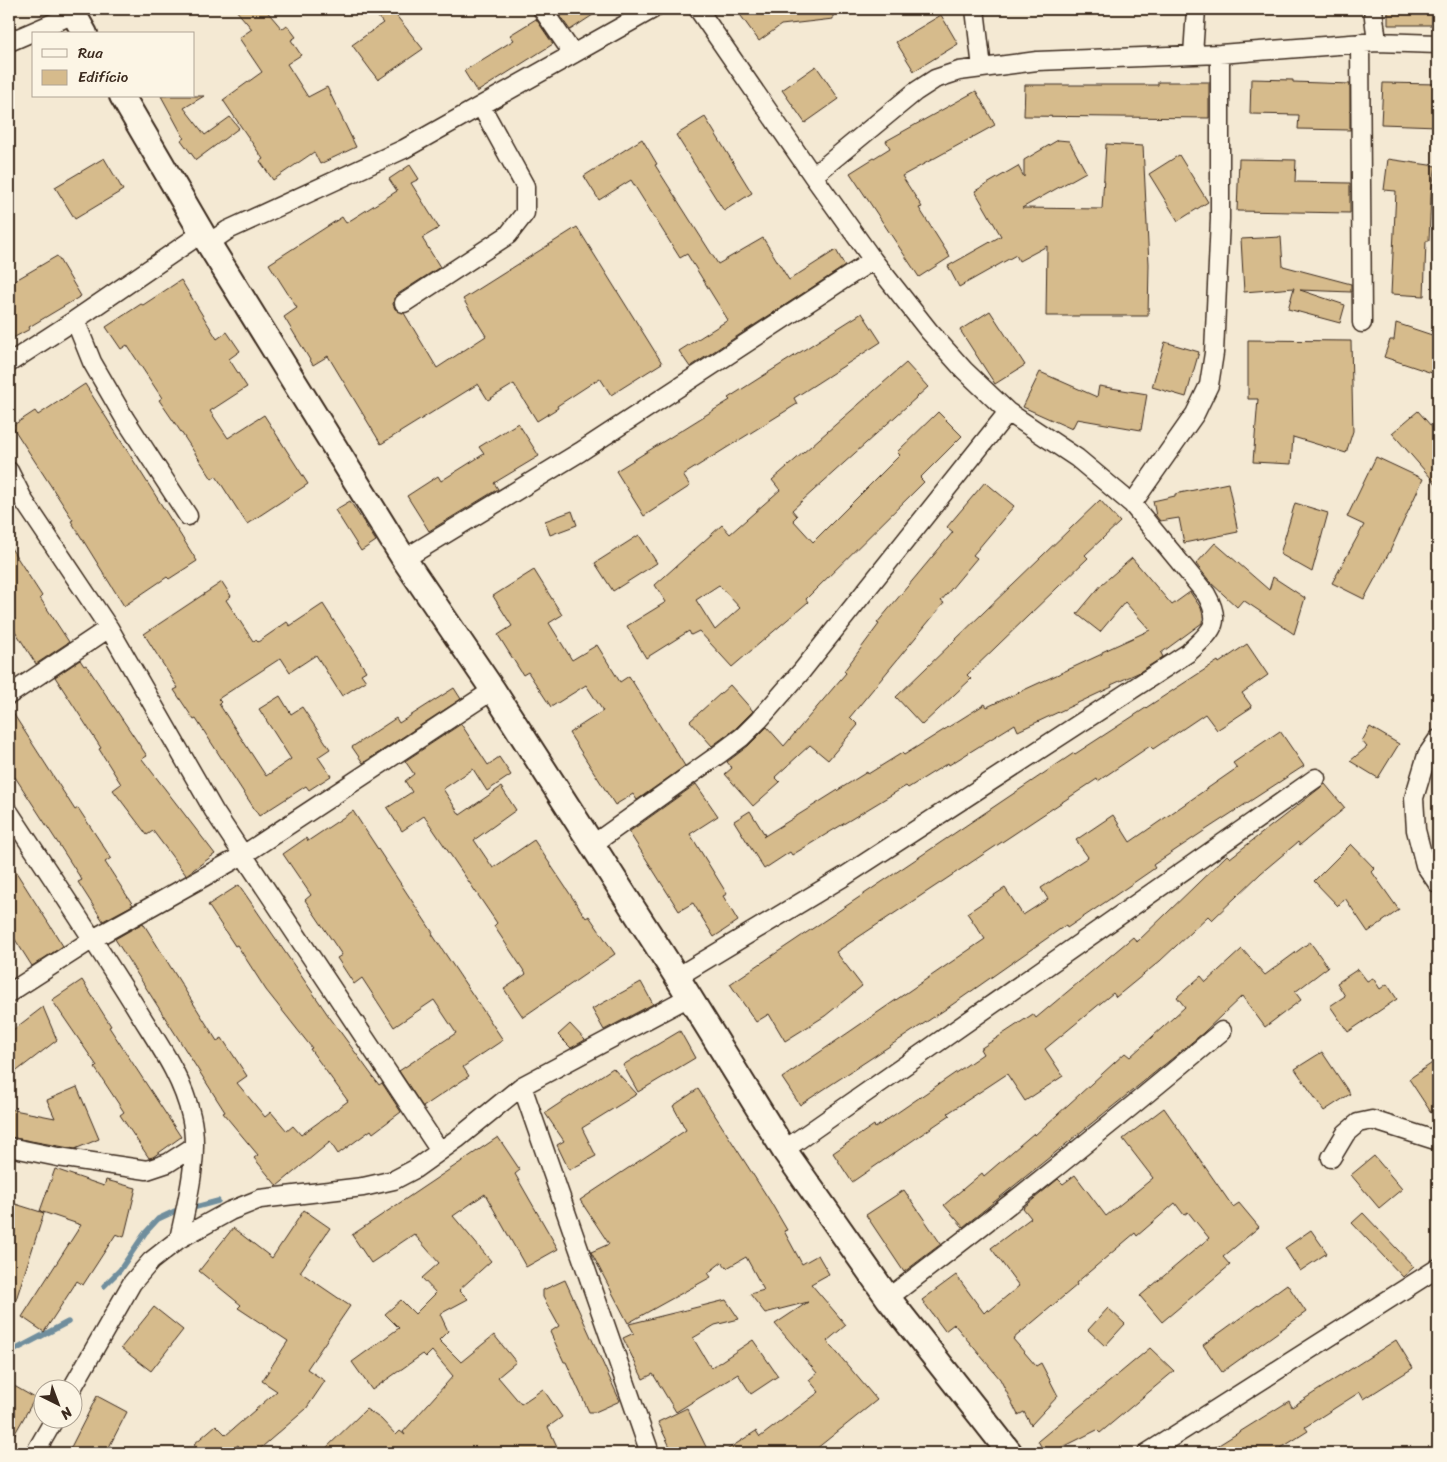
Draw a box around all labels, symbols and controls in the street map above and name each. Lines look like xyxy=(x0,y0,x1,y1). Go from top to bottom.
legend xyxy=(32,32,195,98)
text: Rua xyxy=(78,40,103,66)
text: Edifício xyxy=(78,64,129,90)
north arrow xyxy=(32,1380,82,1430)
text: N xyxy=(54,1400,79,1426)

